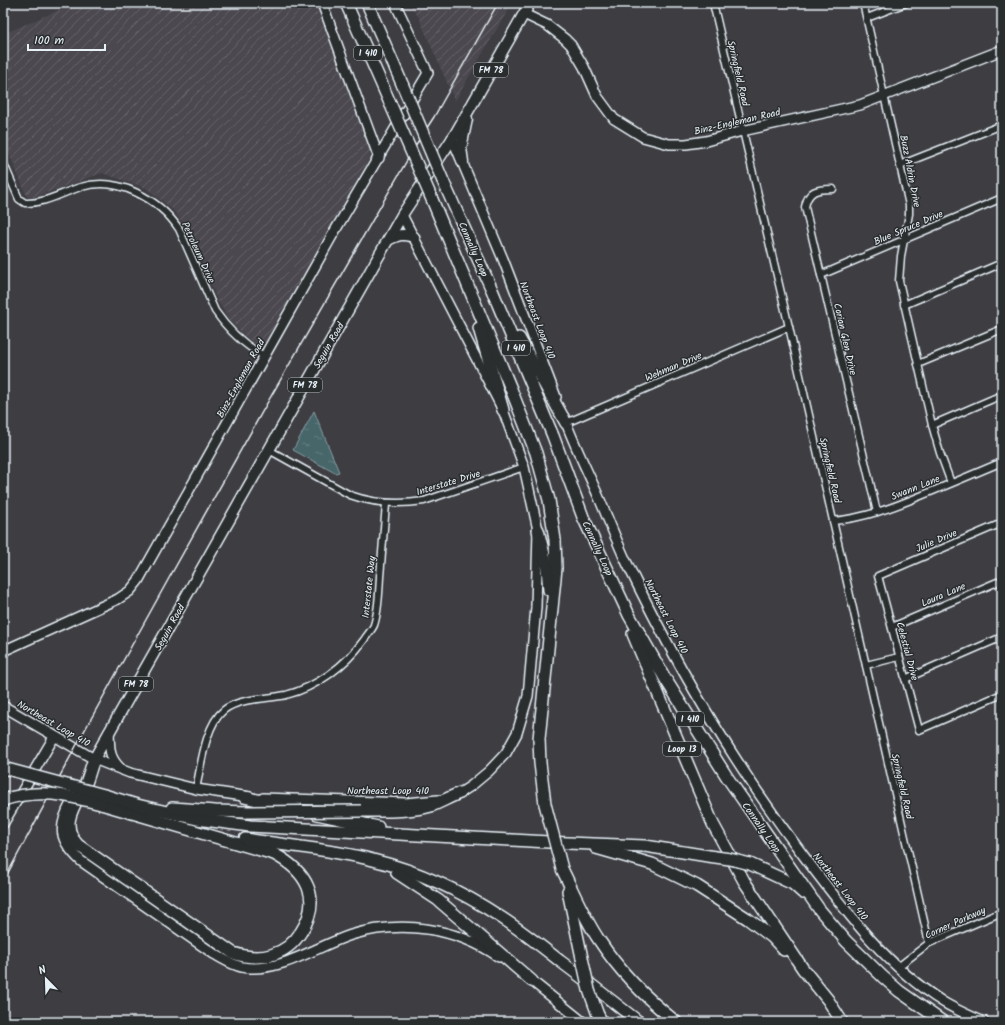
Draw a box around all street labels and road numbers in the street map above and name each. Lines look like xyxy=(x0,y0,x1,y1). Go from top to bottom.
street label: Springfield Road xyxy=(723,39,754,109)
road number: I 410 xyxy=(354,46,382,60)
road number: FM 78 xyxy=(474,63,508,77)
street label: Binz-Engleman Road xyxy=(693,104,783,140)
street label: Buzz Aldrin Drive xyxy=(895,134,925,209)
street label: Blue Spruce Drive xyxy=(871,206,946,250)
street label: Petroleum Drive xyxy=(177,219,220,286)
street label: Connally Loop xyxy=(454,219,492,280)
street label: Northeast Loop 410 xyxy=(515,279,559,362)
street label: Corian Glen Drive xyxy=(829,302,861,377)
street label: Seguin Road xyxy=(309,318,349,372)
street label: Binz-Engleman Road xyxy=(213,335,270,421)
road number: I 410 xyxy=(502,341,530,355)
street label: Wehman Drive xyxy=(642,348,705,386)
road number: FM 78 xyxy=(288,378,322,392)
street label: Springfield Road xyxy=(815,436,846,506)
street label: Interstate Drive xyxy=(414,465,483,500)
street label: Swann Lane xyxy=(889,471,943,505)
street label: Connally Loop xyxy=(577,518,617,579)
street label: Julie Drive xyxy=(913,525,960,557)
street label: Interstate Way xyxy=(358,555,380,619)
street label: Northeast Loop 410 xyxy=(640,576,692,657)
street label: Laura Lane xyxy=(919,578,969,611)
street label: Seguin Road xyxy=(150,600,190,654)
street label: Celestial Drive xyxy=(892,620,923,683)
road number: FM 78 xyxy=(119,677,153,691)
street label: Northeast Loop 410 xyxy=(14,696,93,751)
road number: I 410 xyxy=(676,712,704,726)
road number: Loop 13 xyxy=(663,742,701,756)
street label: Springfield Road xyxy=(887,752,918,822)
street label: Northeast Loop 410 xyxy=(347,783,429,799)
street label: Connally Loop xyxy=(738,799,785,856)
street label: Northeast Loop 410 xyxy=(809,849,872,924)
street label: Corner Parkway xyxy=(922,902,989,943)

